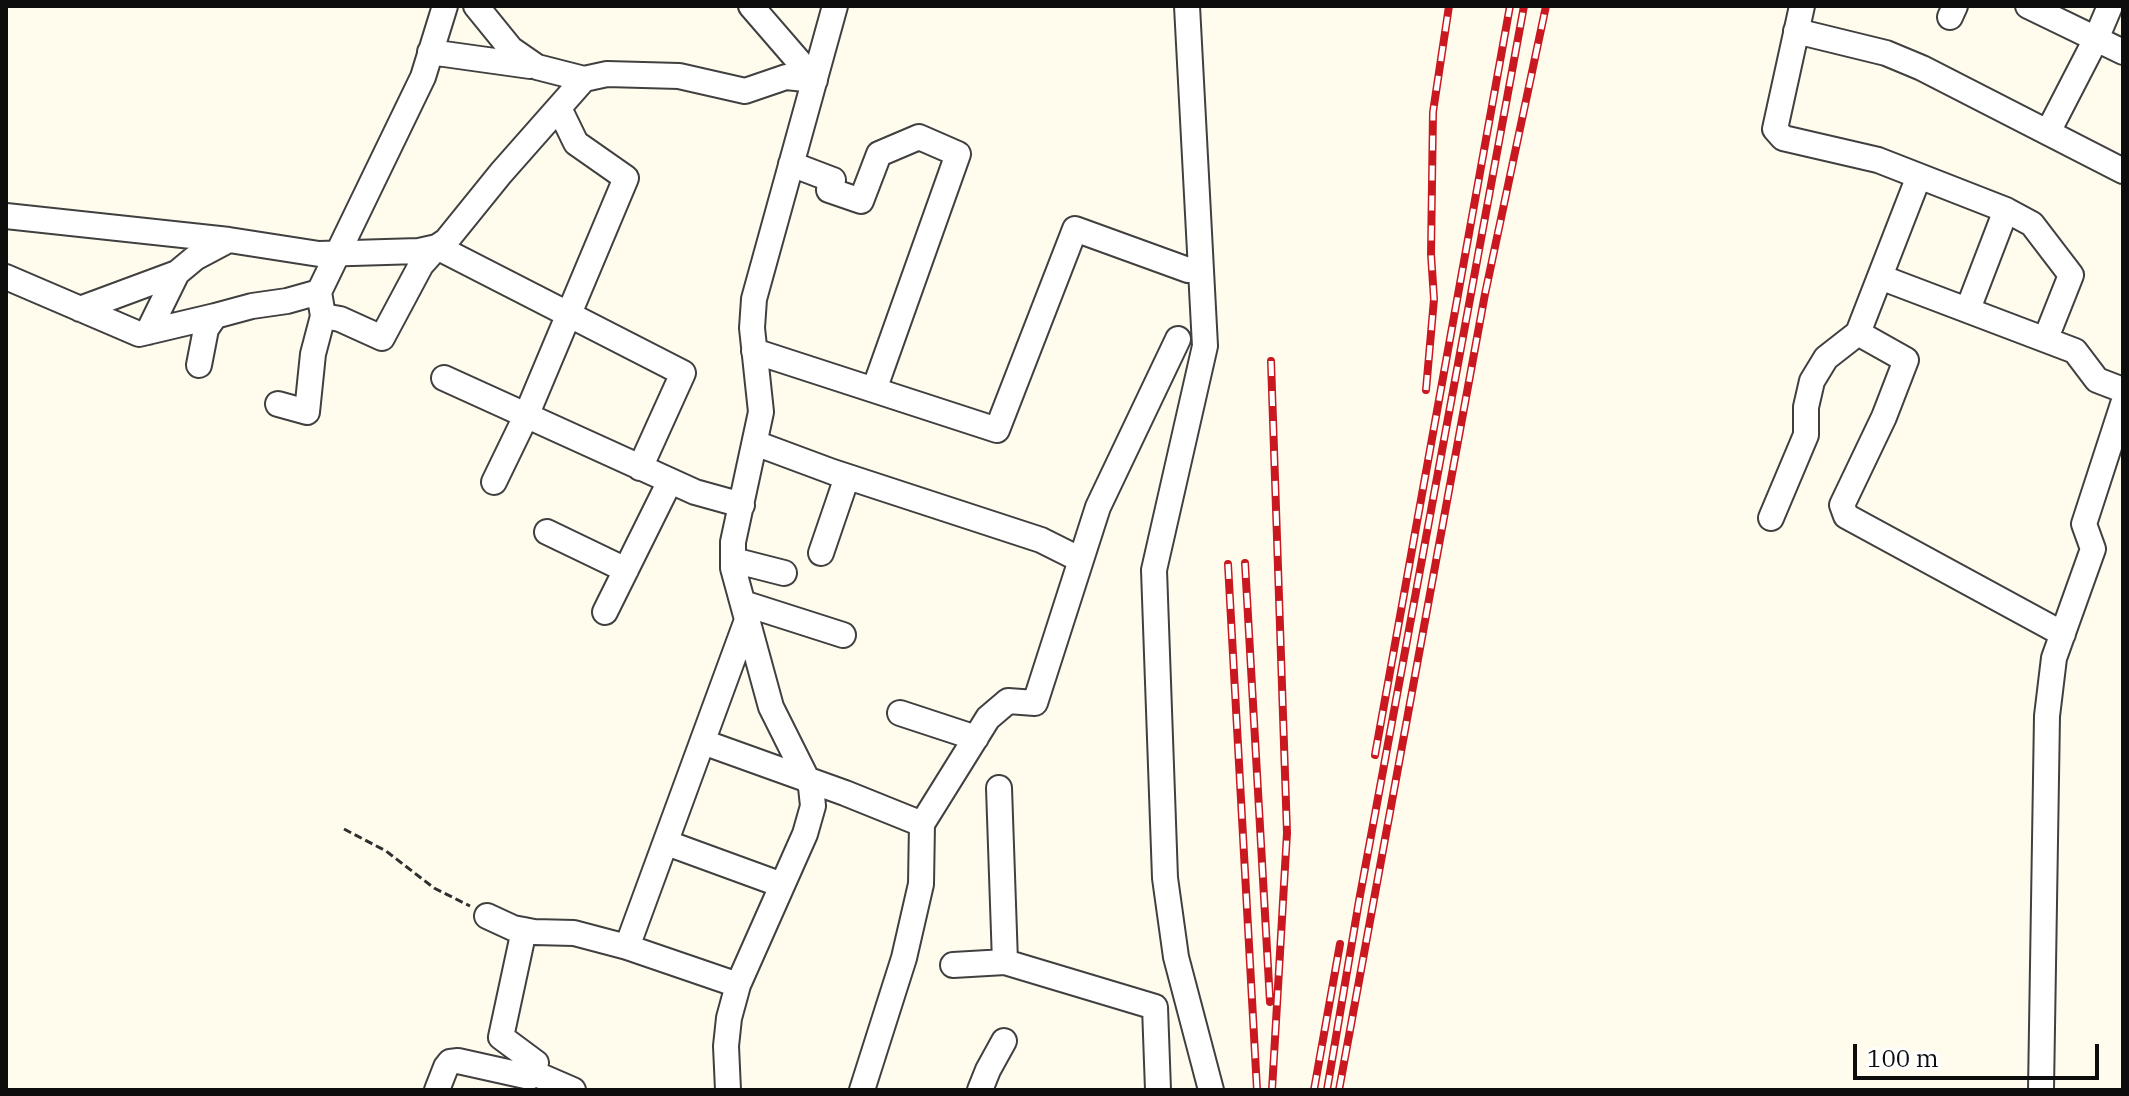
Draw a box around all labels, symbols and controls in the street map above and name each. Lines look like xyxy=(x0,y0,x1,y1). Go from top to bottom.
scale bar xyxy=(1857,1028,2103,1078)
text: 100 m xyxy=(1867,1042,1939,1074)

